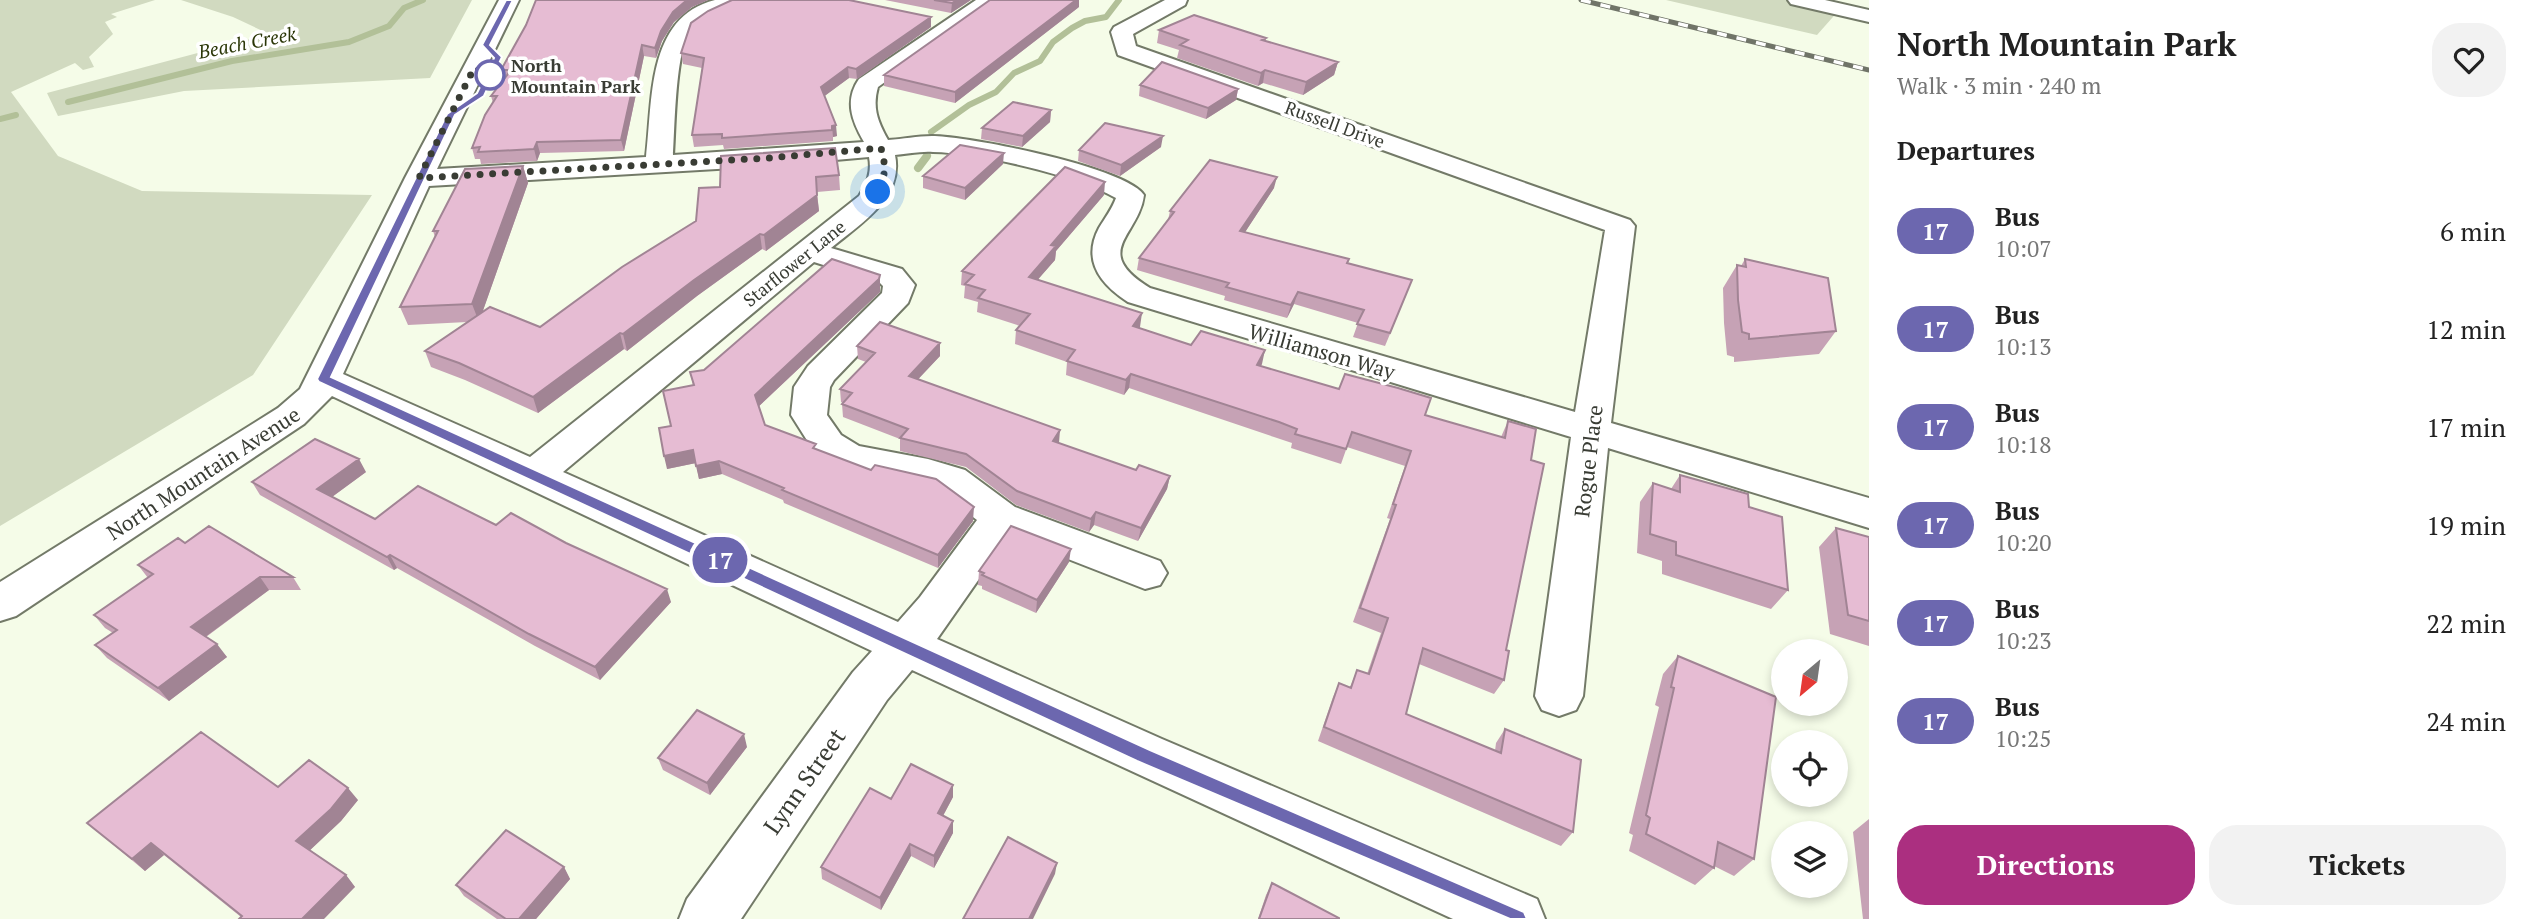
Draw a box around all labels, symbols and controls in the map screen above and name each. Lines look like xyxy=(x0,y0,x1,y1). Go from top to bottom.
water label: Beach Creek xyxy=(195,20,299,64)
text: North Mountain Park xyxy=(1897,22,2237,65)
button: heart xyxy=(2432,23,2506,97)
place label: North Mountain Park xyxy=(511,53,641,98)
marker: North Mountain Park xyxy=(475,60,505,90)
text: Walk · 3 min · 240 m xyxy=(1897,70,2101,101)
street label: Russell Drive xyxy=(1282,95,1388,153)
text: Departures xyxy=(1897,133,2035,167)
your location xyxy=(860,174,895,209)
text: Bus xyxy=(1995,199,2040,233)
street label: Starflower Lane xyxy=(738,214,850,312)
text: 6 min xyxy=(2440,214,2506,248)
text: 17 xyxy=(1922,215,1949,247)
text: 10:07 xyxy=(1995,233,2052,264)
text: Bus xyxy=(1995,297,2040,331)
text: 12 min xyxy=(2426,312,2506,346)
text: 17 xyxy=(1922,313,1949,345)
street label: Williamson Way xyxy=(1245,317,1399,385)
text: 10:13 xyxy=(1995,331,2052,362)
text: Bus xyxy=(1995,395,2040,429)
street label: North Mountain Avenue xyxy=(101,400,305,546)
street label: Rogue Place xyxy=(1567,403,1609,519)
text: 17 min xyxy=(2426,410,2506,444)
text: 17 xyxy=(1922,411,1949,443)
text: 10:18 xyxy=(1995,429,2052,460)
text: Bus xyxy=(1995,493,2040,527)
text: 19 min xyxy=(2426,508,2506,542)
text: 17 xyxy=(1922,509,1949,541)
text: 10:20 xyxy=(1995,527,2052,558)
line badge: 17 xyxy=(688,537,752,583)
text: 17 xyxy=(706,544,734,576)
text: Bus xyxy=(1995,591,2040,625)
text: 22 min xyxy=(2426,606,2506,640)
text: 17 xyxy=(1922,607,1949,639)
text: 10:23 xyxy=(1995,625,2052,656)
north arrow xyxy=(1771,639,1848,716)
map controls xyxy=(1771,639,1848,898)
text: Bus xyxy=(1995,689,2040,723)
text: 24 min xyxy=(2426,704,2506,738)
text: 17 xyxy=(1922,705,1949,737)
street label: Lynn Street xyxy=(756,722,852,840)
text: 10:25 xyxy=(1995,723,2052,754)
button: locate xyxy=(1771,730,1848,807)
button: layers xyxy=(1771,821,1848,898)
button: Directions xyxy=(1897,825,2195,905)
button: Tickets xyxy=(2209,825,2506,905)

